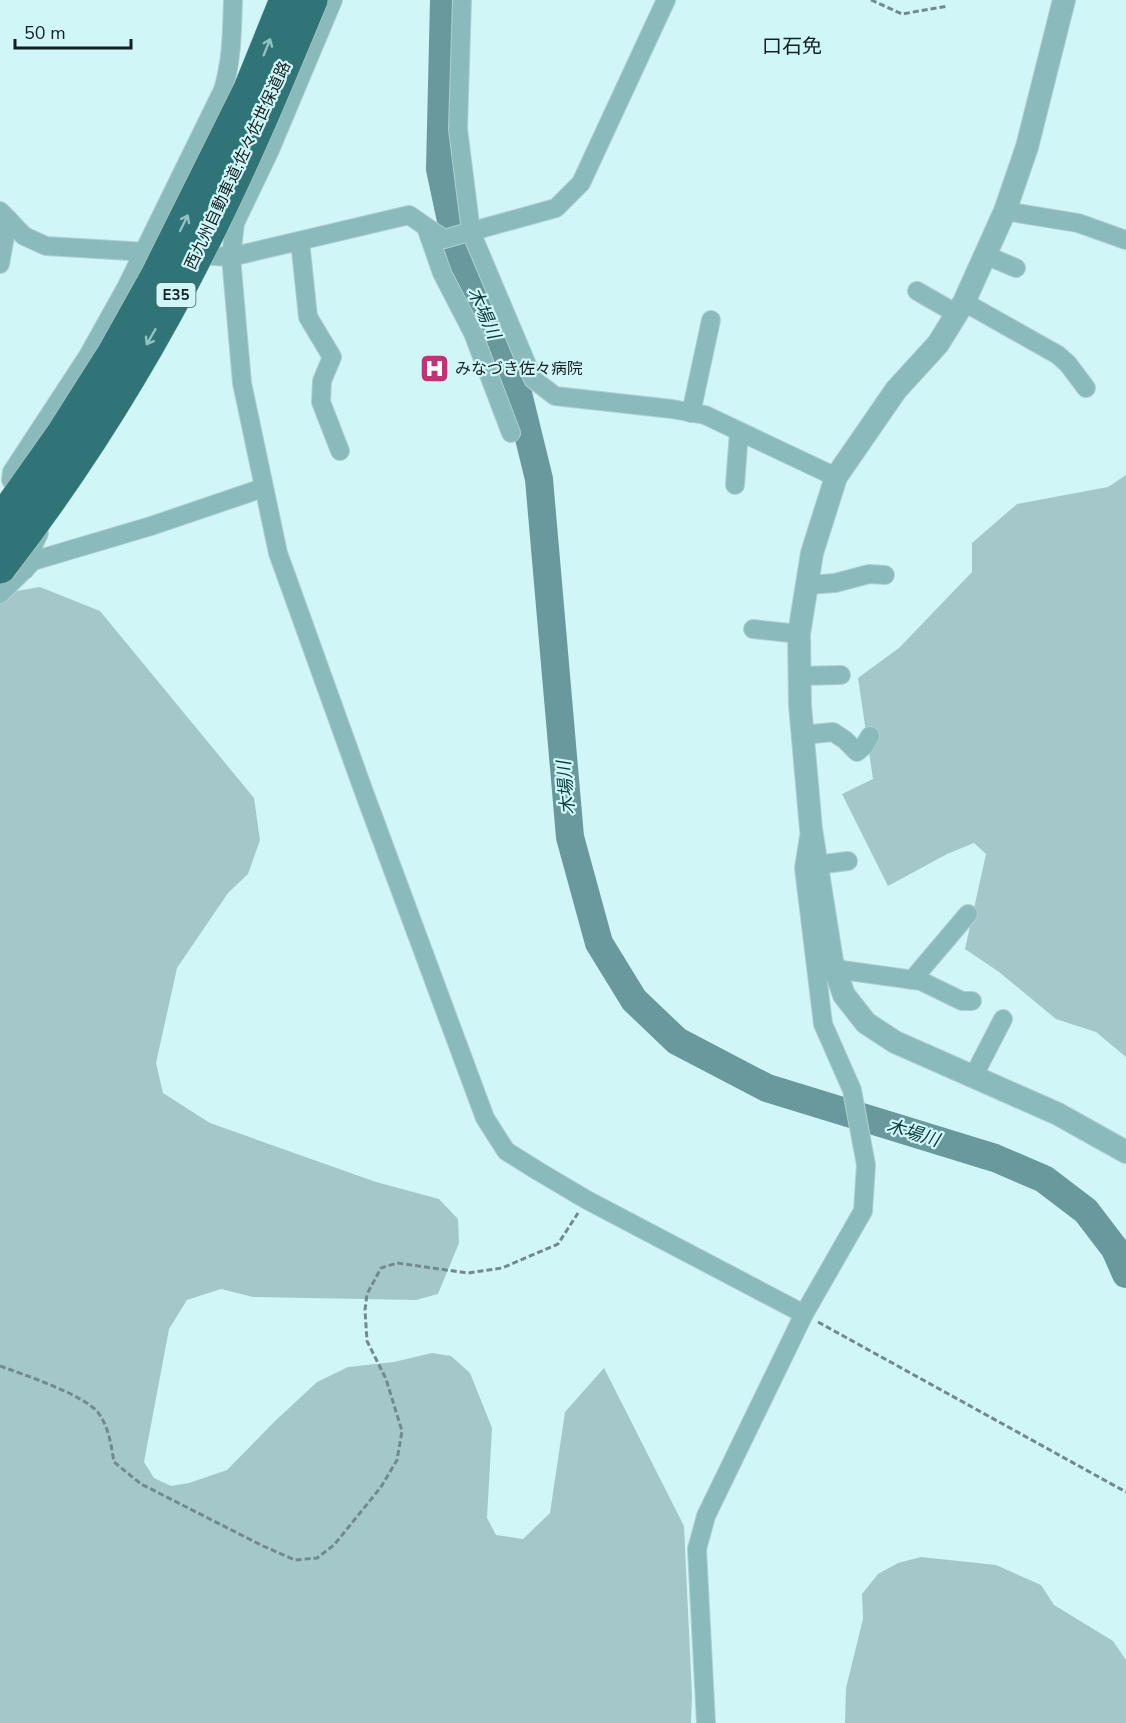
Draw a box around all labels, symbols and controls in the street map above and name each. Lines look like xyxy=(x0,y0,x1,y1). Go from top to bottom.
scale bar xyxy=(15,12,130,50)
text: 50 m xyxy=(24,21,66,45)
district label: 口石免 xyxy=(762,33,822,60)
one-way arrow xyxy=(262,38,273,56)
street label: 西九州自動車道;佐々佐世保道路 xyxy=(180,58,296,273)
one-way arrow xyxy=(178,214,190,232)
road number: E35 xyxy=(156,283,195,307)
water label: 木場川 xyxy=(462,283,507,344)
one-way arrow xyxy=(145,328,157,345)
hospital icon: みなづき佐々病院 xyxy=(418,352,450,384)
place label: みなづき佐々病院 xyxy=(455,358,583,380)
water label: 木場川 xyxy=(552,758,580,816)
water label: 木場川 xyxy=(884,1114,944,1153)

